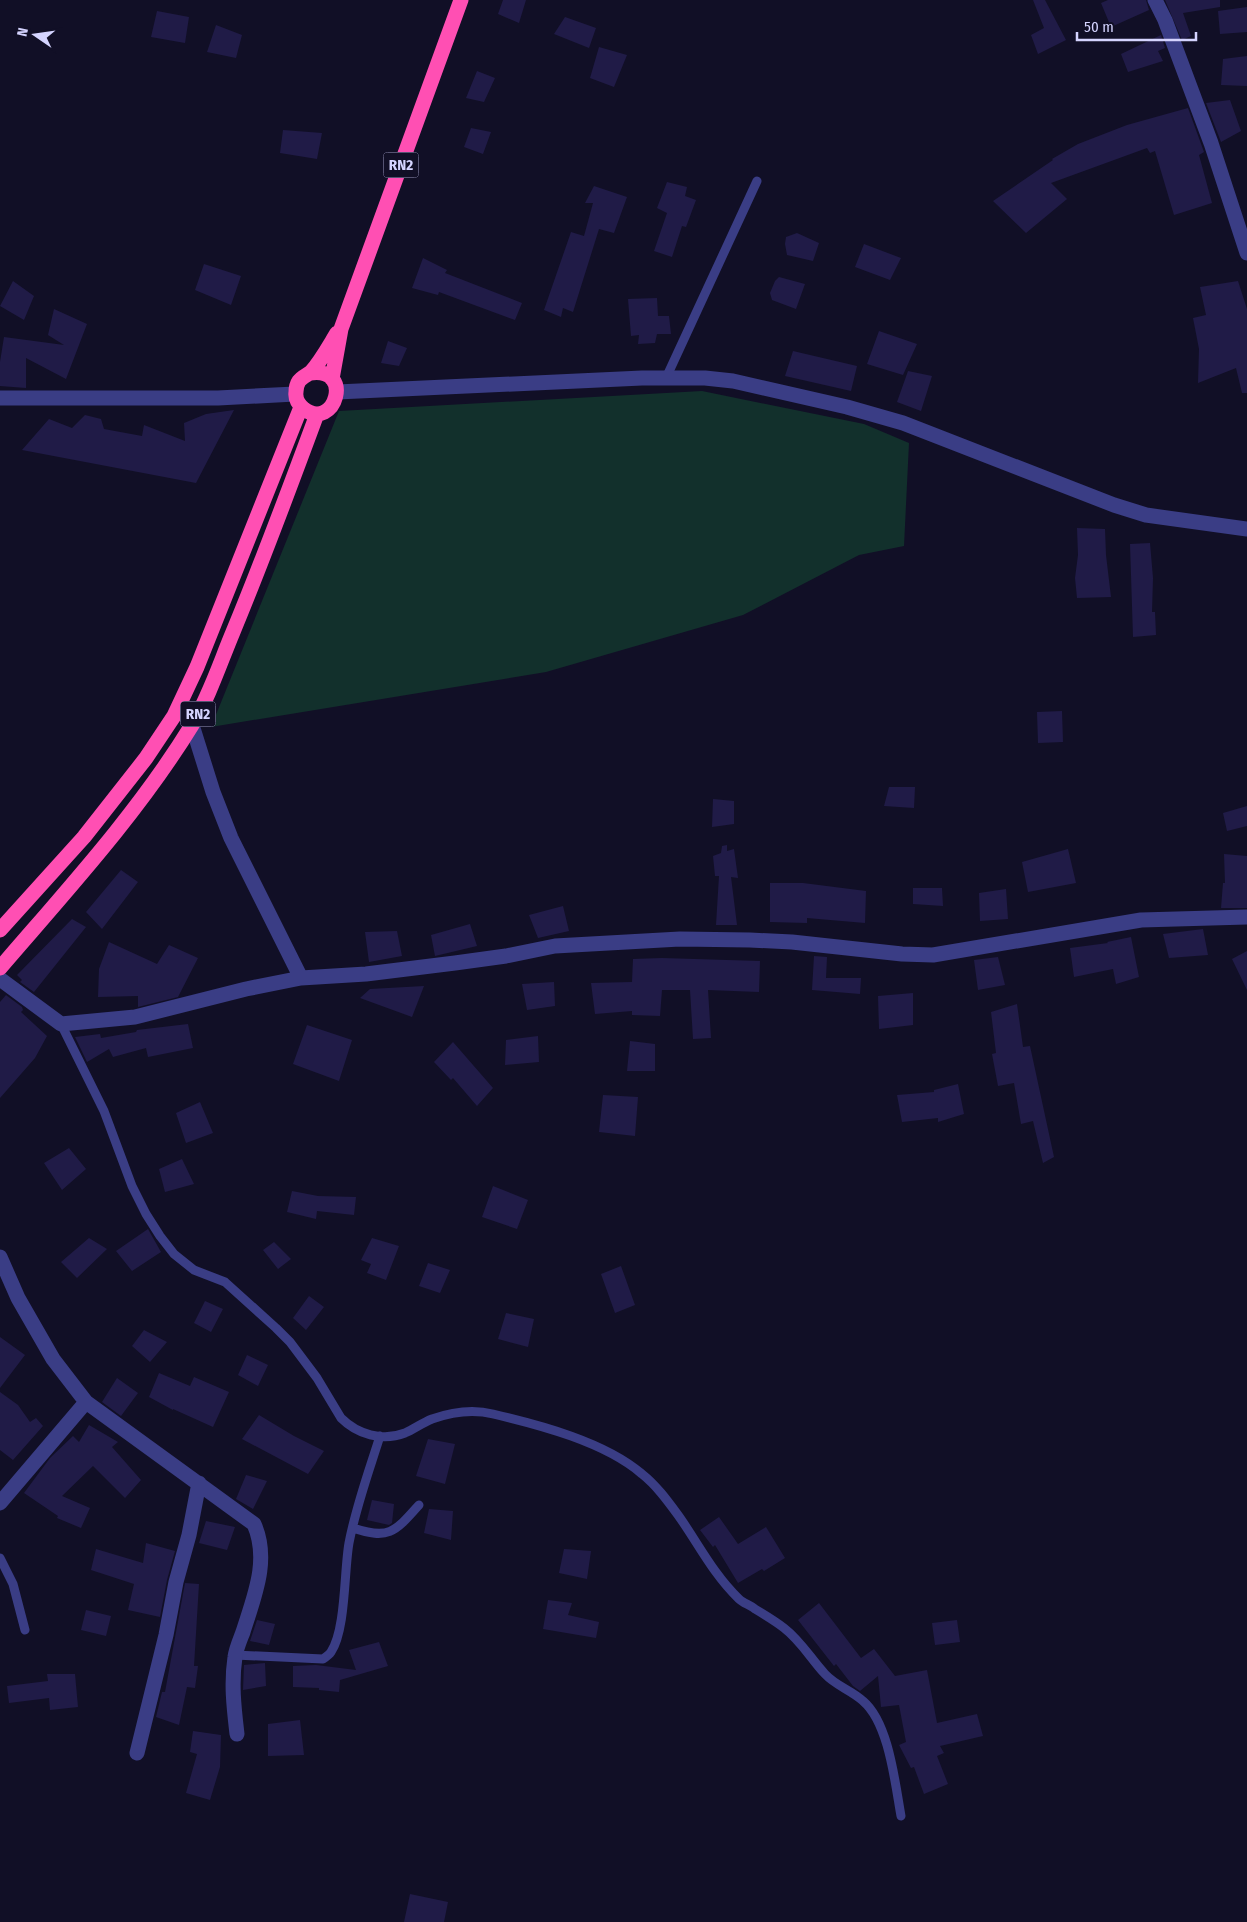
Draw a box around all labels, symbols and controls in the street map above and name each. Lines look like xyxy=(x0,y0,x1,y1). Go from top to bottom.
north arrow xyxy=(10,10,60,60)
scale bar xyxy=(1077,10,1196,42)
text: 50 m xyxy=(1084,18,1114,36)
text: N xyxy=(14,26,32,38)
road number: RN2 xyxy=(384,152,418,178)
road number: RN2 xyxy=(180,702,216,726)

